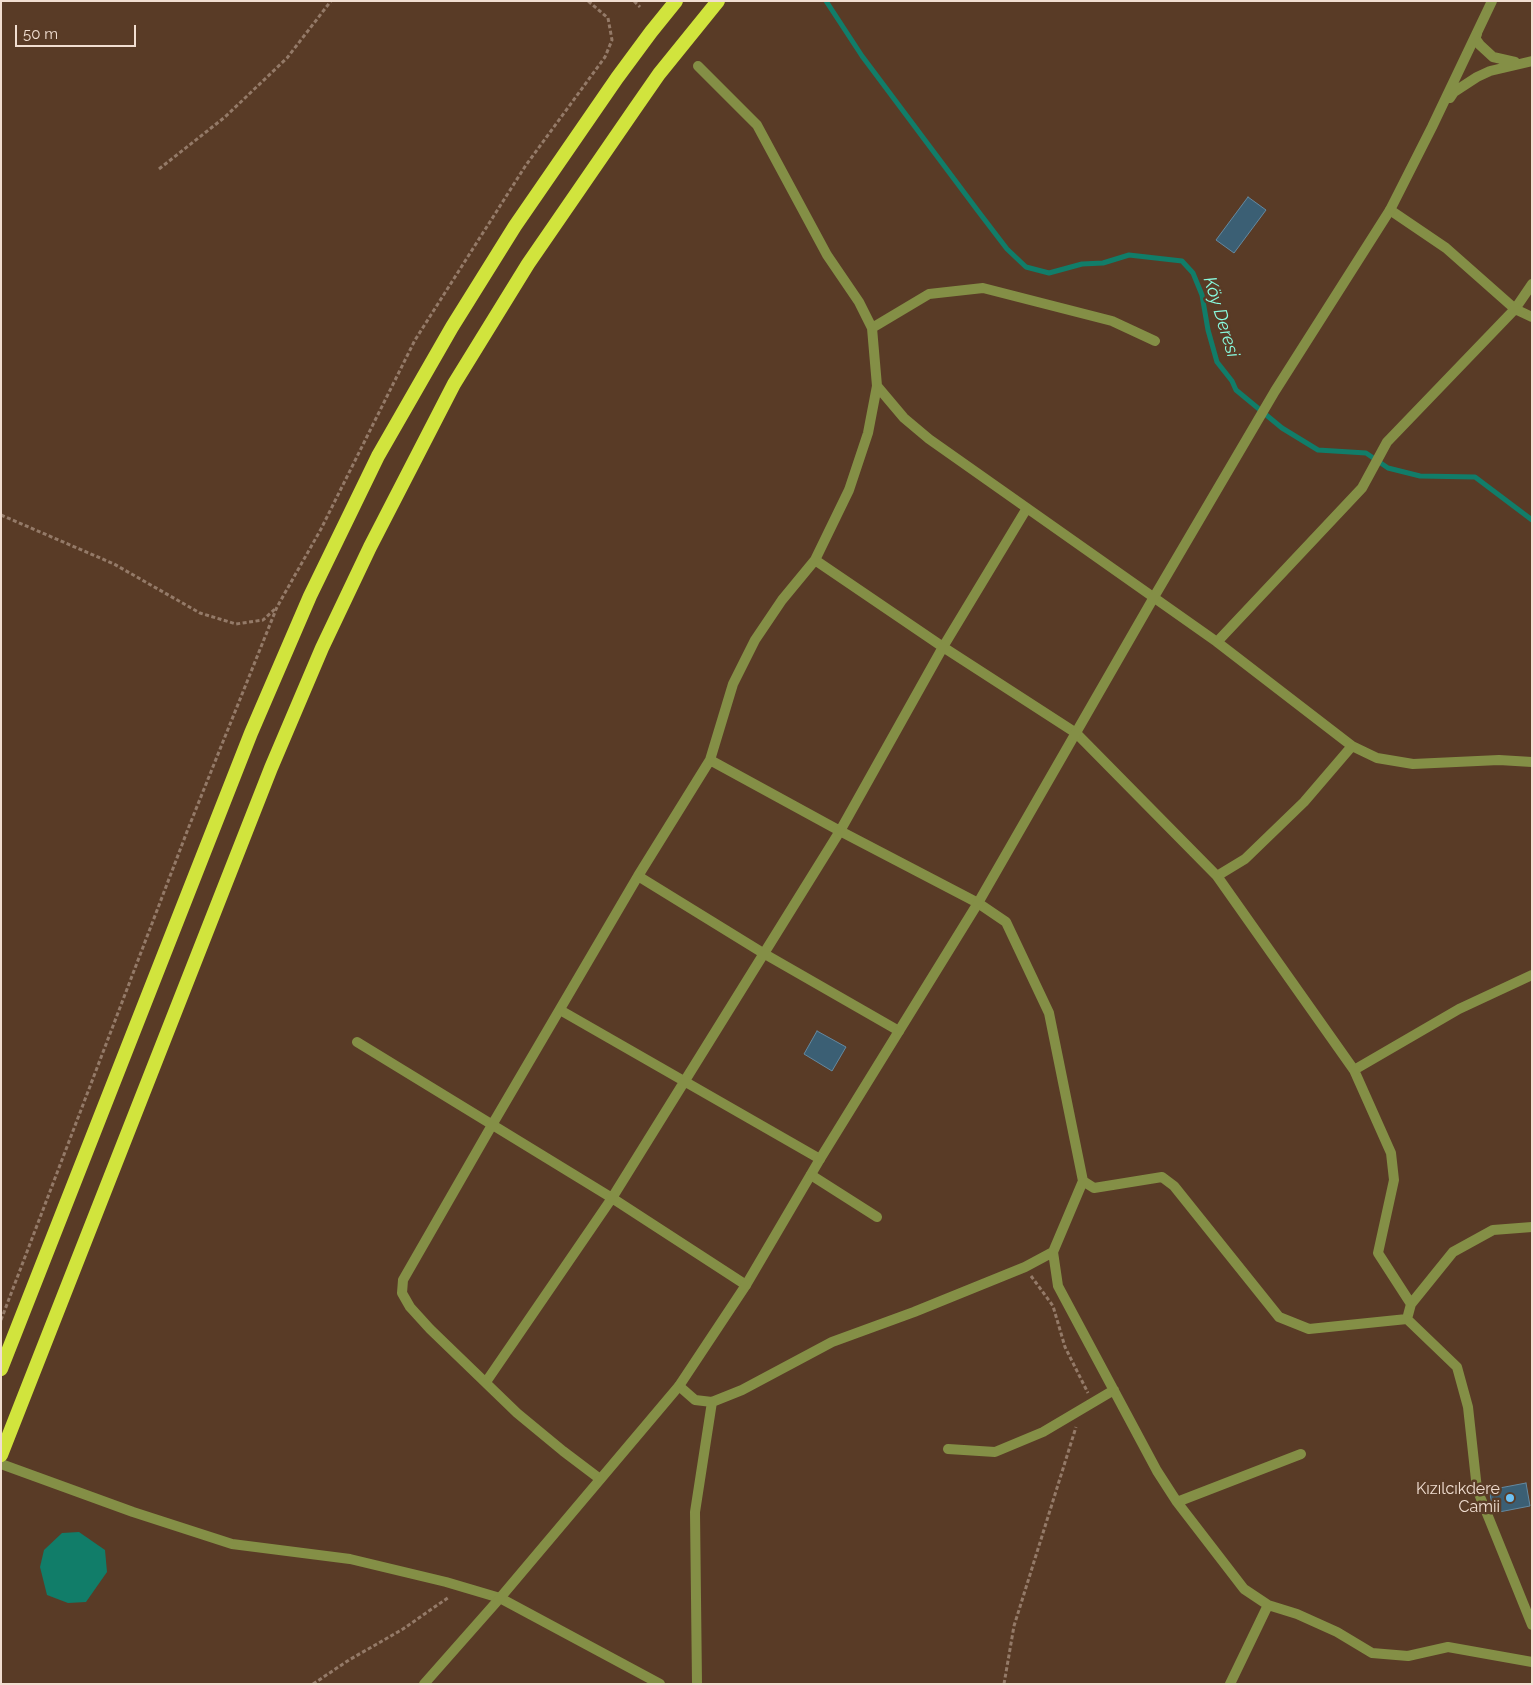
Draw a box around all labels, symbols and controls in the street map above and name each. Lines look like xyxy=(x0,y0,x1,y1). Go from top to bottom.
scale bar xyxy=(18,15,139,47)
text: 50 m xyxy=(23,25,58,43)
water label: Köy Deresi xyxy=(1198,274,1244,360)
place label: Kızılcıkdere Camii xyxy=(1416,1479,1500,1517)
marker: Kızılcıkdere Camii xyxy=(1504,1492,1516,1504)

